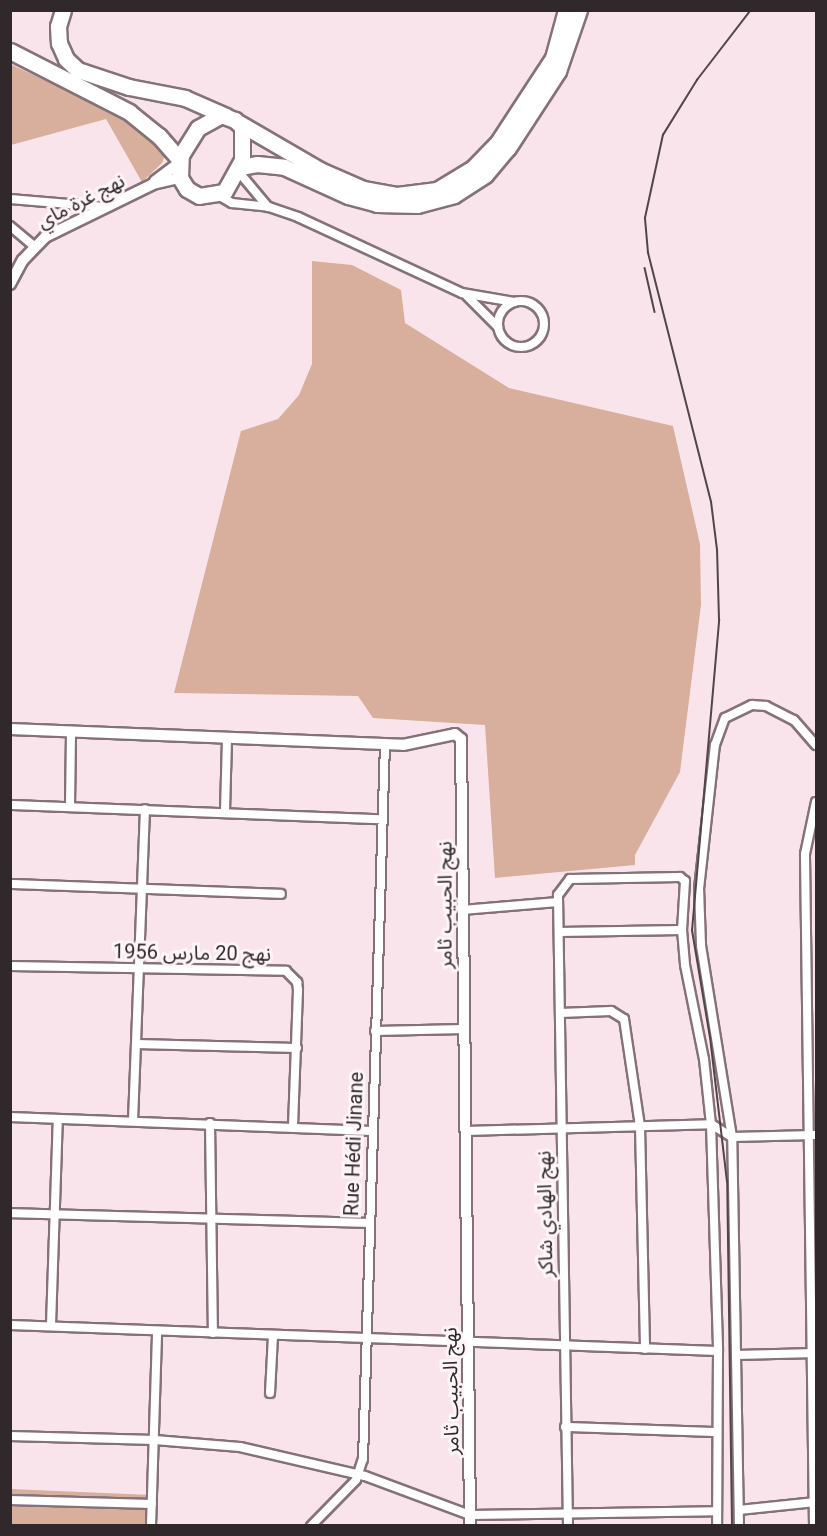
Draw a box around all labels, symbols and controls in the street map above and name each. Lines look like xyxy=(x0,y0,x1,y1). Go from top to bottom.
street label: نهج غرة ماي xyxy=(33,169,129,233)
street label: نهج الحبيب ثامر xyxy=(433,841,457,969)
street label: نهج 20 مارس 1956 xyxy=(113,940,271,966)
street label: Rue Hédi Jinane xyxy=(339,1071,369,1217)
street label: نهج الهادي شاكر xyxy=(532,1150,558,1278)
street label: نهج الحبيب ثامر xyxy=(438,1327,464,1455)

